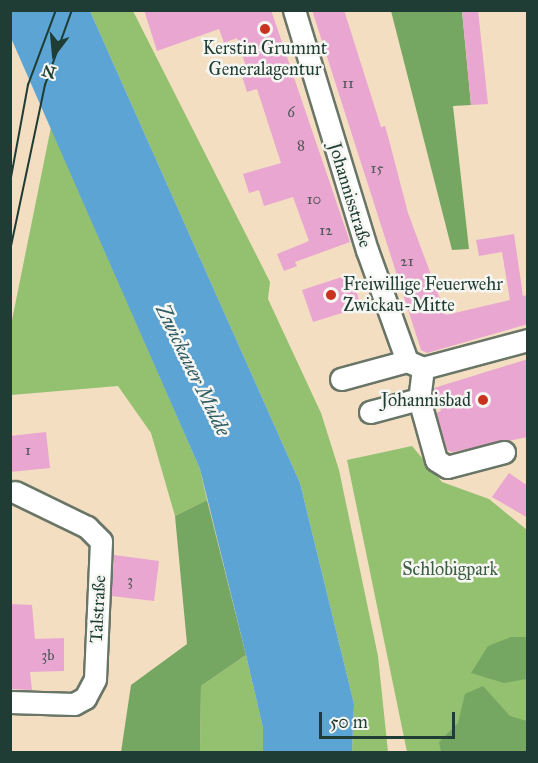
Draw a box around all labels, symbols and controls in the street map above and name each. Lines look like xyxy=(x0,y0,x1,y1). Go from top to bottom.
marker: Kerstin Grummt Generalagentur xyxy=(258,22,272,36)
north arrow xyxy=(24,24,84,84)
place label: Kerstin Grummt Generalagentur xyxy=(203,38,327,80)
text: N xyxy=(40,61,58,83)
house number: 11 xyxy=(342,75,354,93)
house number: 6 xyxy=(287,104,295,122)
house number: 8 xyxy=(297,137,305,155)
street label: Johannisstraße xyxy=(324,140,376,250)
house number: 15 xyxy=(371,160,383,178)
house number: 10 xyxy=(307,191,321,209)
house number: 12 xyxy=(319,222,333,240)
house number: 21 xyxy=(400,253,414,271)
place label: Freiwillige Feuerwehr Zwickau-Mitte xyxy=(343,274,503,316)
marker: Freiwillige Feuerwehr Zwickau-Mitte xyxy=(324,288,338,302)
water label: Zwickauer Mulde xyxy=(151,300,235,440)
place label: Johannisbad xyxy=(381,389,471,411)
marker: Johannisbad xyxy=(476,393,490,407)
house number: 1 xyxy=(25,442,31,460)
park label: Schlobigpark xyxy=(402,558,498,580)
house number: 3 xyxy=(127,572,133,590)
street label: Talstraße xyxy=(85,575,111,643)
house number: 3b xyxy=(41,647,55,665)
scale bar xyxy=(322,700,458,738)
text: 50 m xyxy=(330,711,368,733)

